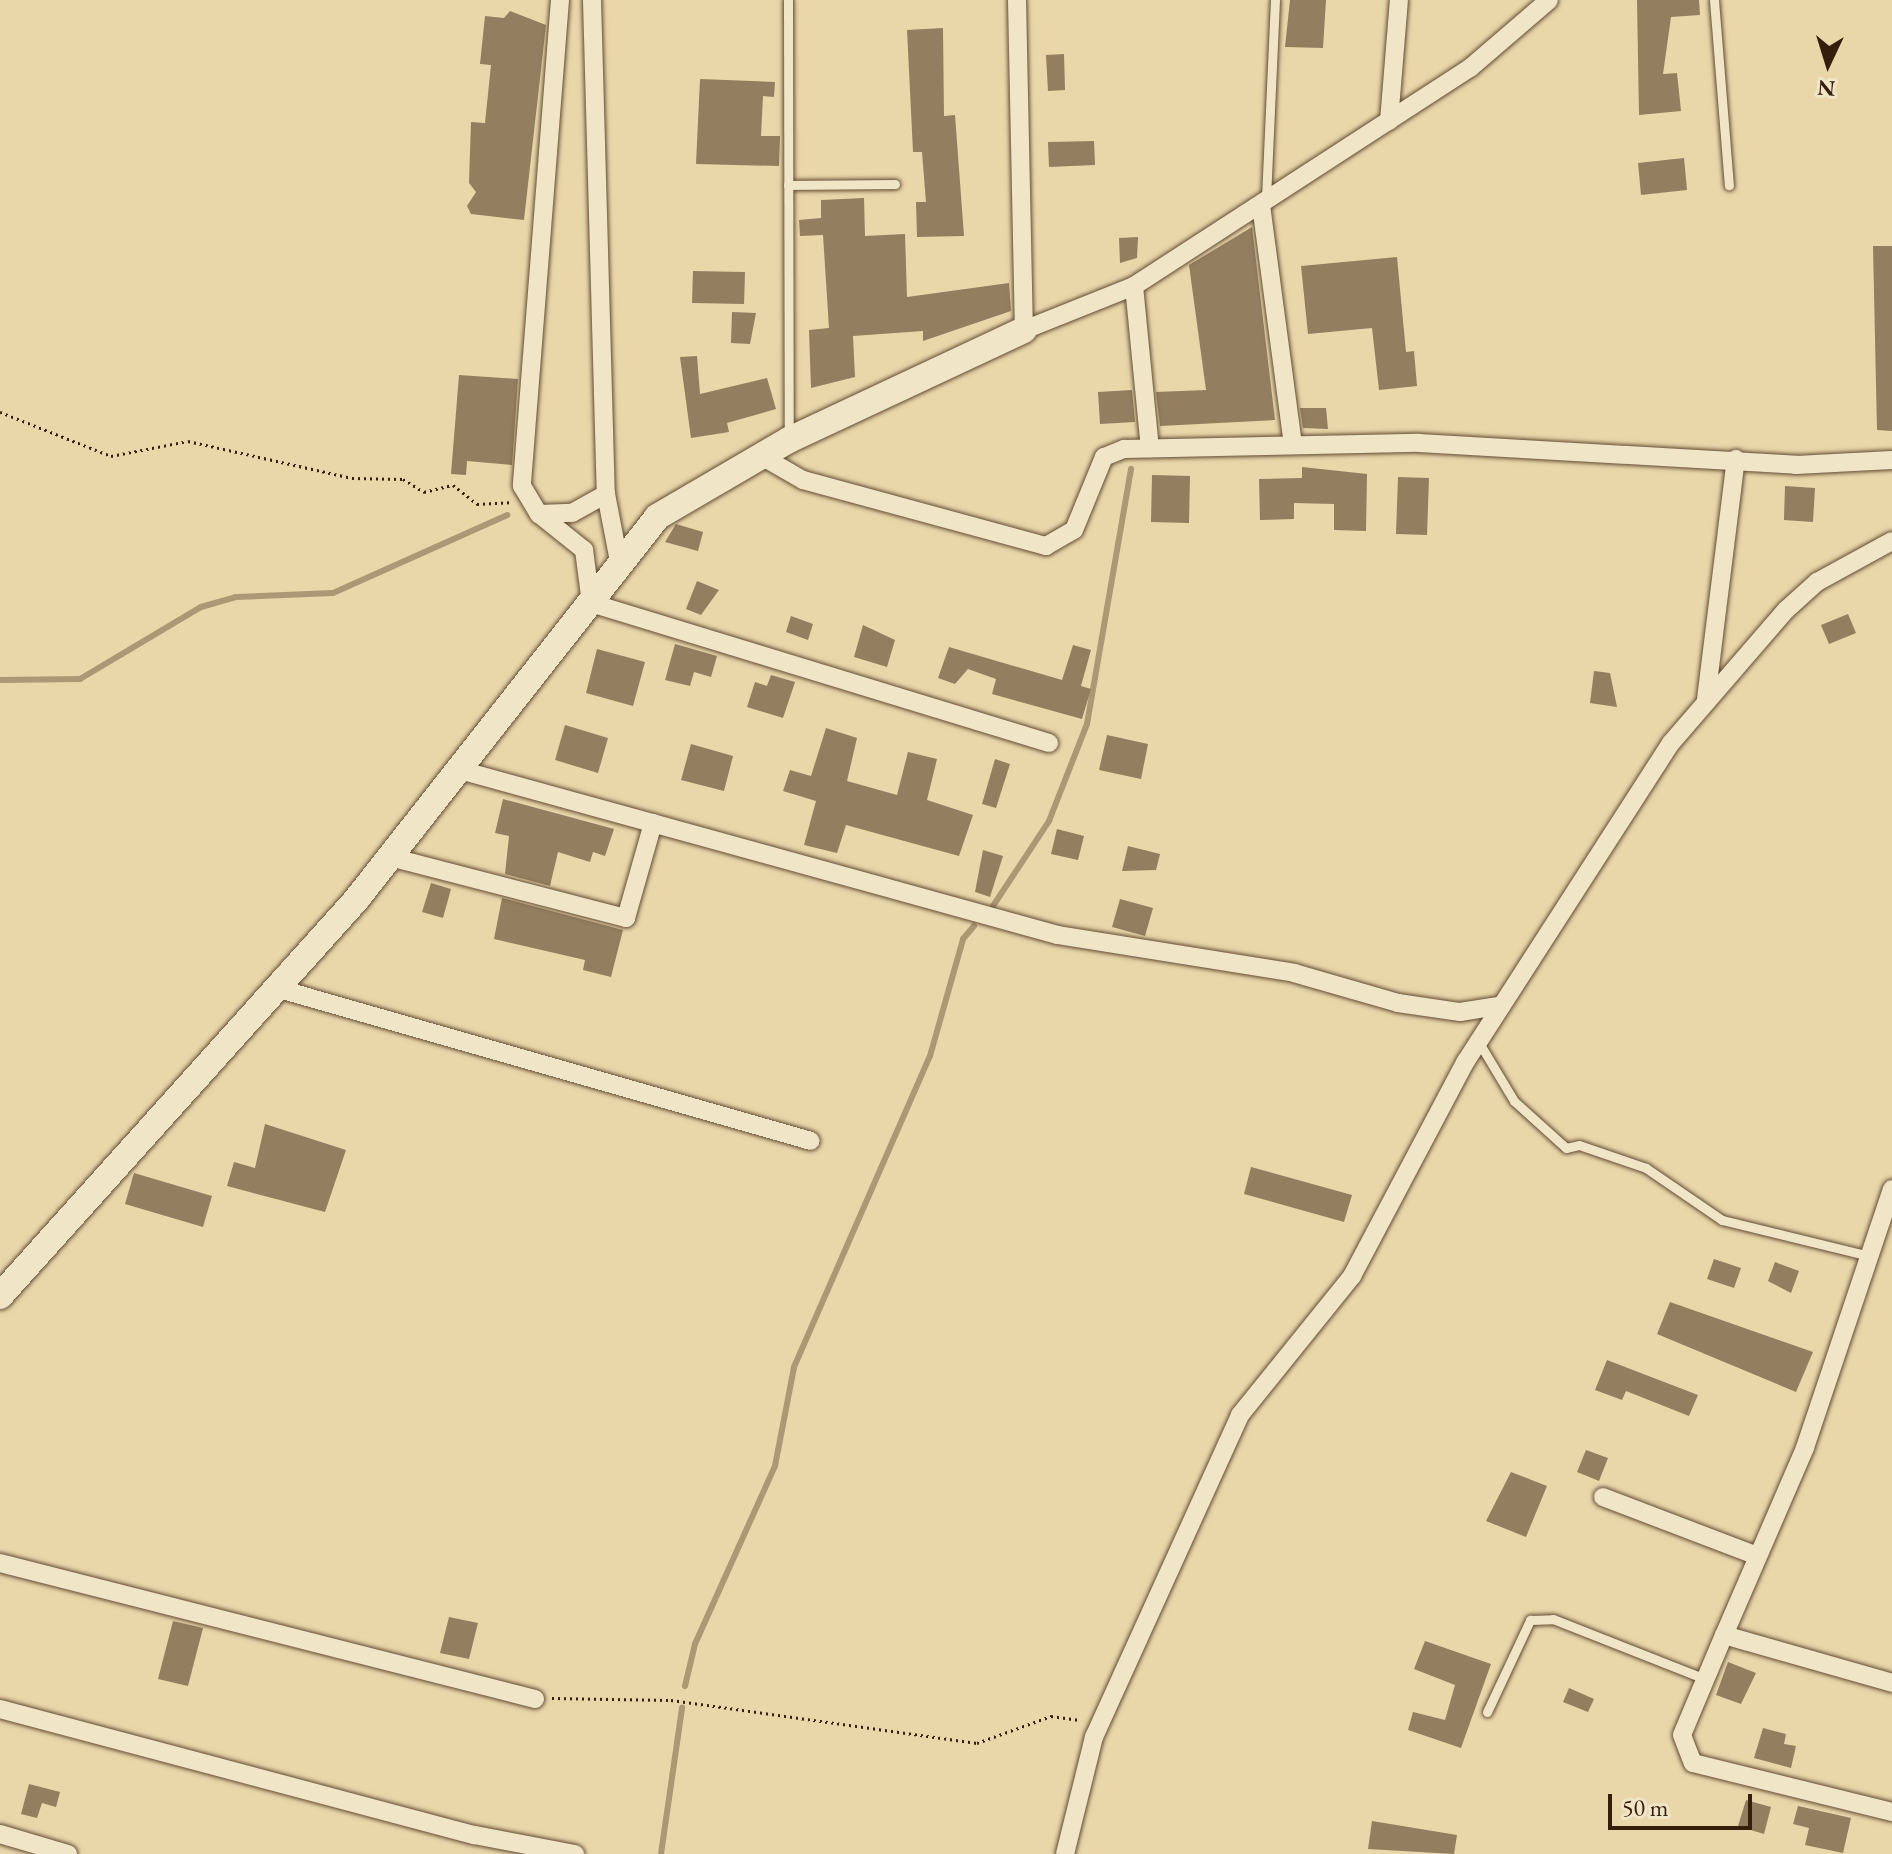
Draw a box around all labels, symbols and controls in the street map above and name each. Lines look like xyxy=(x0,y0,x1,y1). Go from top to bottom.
north arrow xyxy=(1788,24,1868,104)
text: N xyxy=(1816,73,1836,104)
scale bar xyxy=(1612,1778,1756,1828)
text: 50 m xyxy=(1622,1792,1669,1823)

